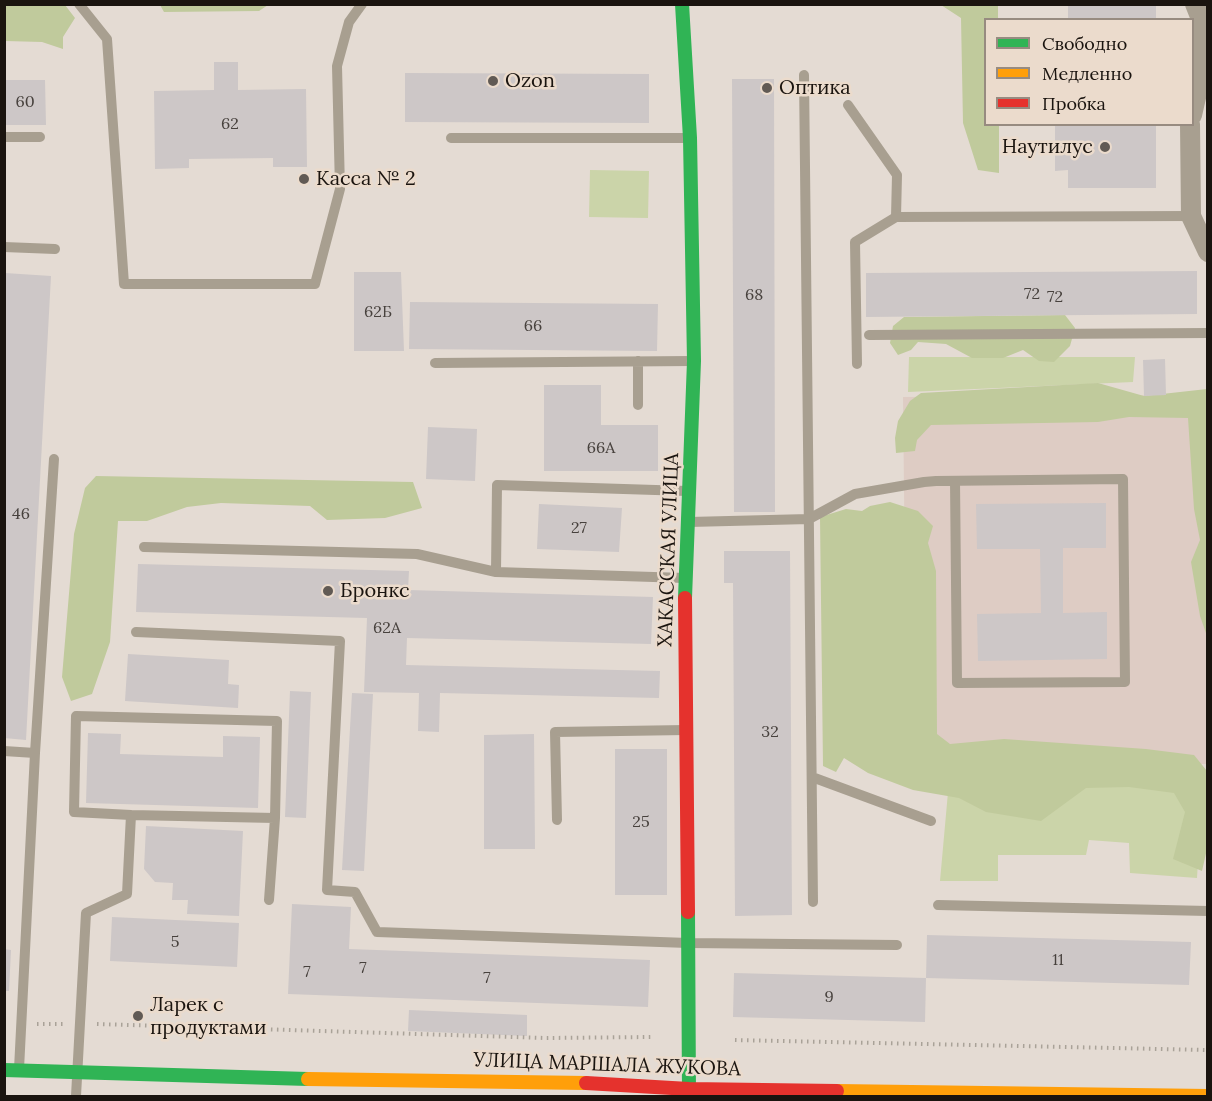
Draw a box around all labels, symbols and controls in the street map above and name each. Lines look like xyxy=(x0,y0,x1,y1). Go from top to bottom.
legend xyxy=(984,18,1194,126)
text: Свободно xyxy=(1042,32,1127,55)
text: Медленно xyxy=(1042,62,1132,85)
place label: Ozon xyxy=(505,69,555,93)
marker: Ozon xyxy=(486,74,500,88)
place label: Оптика xyxy=(779,76,851,100)
marker: Оптика xyxy=(760,81,774,95)
house number: 60 xyxy=(15,92,35,112)
text: Пробка xyxy=(1042,92,1106,115)
house number: 62 xyxy=(221,114,239,134)
place label: Наутилус xyxy=(1002,135,1093,159)
marker: Наутилус xyxy=(1098,140,1112,154)
place label: Касса № 2 xyxy=(316,167,416,191)
marker: Касса № 2 xyxy=(297,172,311,186)
house number: 72 xyxy=(1024,284,1040,304)
house number: 68 xyxy=(745,285,763,305)
house number: 72 xyxy=(1047,287,1063,307)
house number: 62Б xyxy=(364,302,392,322)
house number: 66 xyxy=(524,316,542,336)
house number: 66А xyxy=(587,438,615,458)
street label: ХАКАССКАЯ УЛИЦА xyxy=(654,453,684,647)
house number: 46 xyxy=(12,504,30,524)
house number: 27 xyxy=(571,518,587,538)
place label: Бронкс xyxy=(340,579,410,603)
marker: Бронкс xyxy=(321,584,335,598)
house number: 62А xyxy=(373,618,401,638)
house number: 32 xyxy=(761,722,779,742)
house number: 25 xyxy=(632,812,650,832)
house number: 5 xyxy=(171,932,179,952)
house number: 11 xyxy=(1052,950,1064,970)
house number: 7 xyxy=(359,958,367,978)
house number: 7 xyxy=(303,962,311,982)
house number: 7 xyxy=(483,968,491,988)
house number: 9 xyxy=(824,987,834,1007)
place label: Ларек с продуктами xyxy=(150,993,267,1040)
marker: Ларек с продуктами xyxy=(131,1009,145,1023)
street label: УЛИЦА МАРШАЛА ЖУКОВА xyxy=(473,1048,741,1082)

